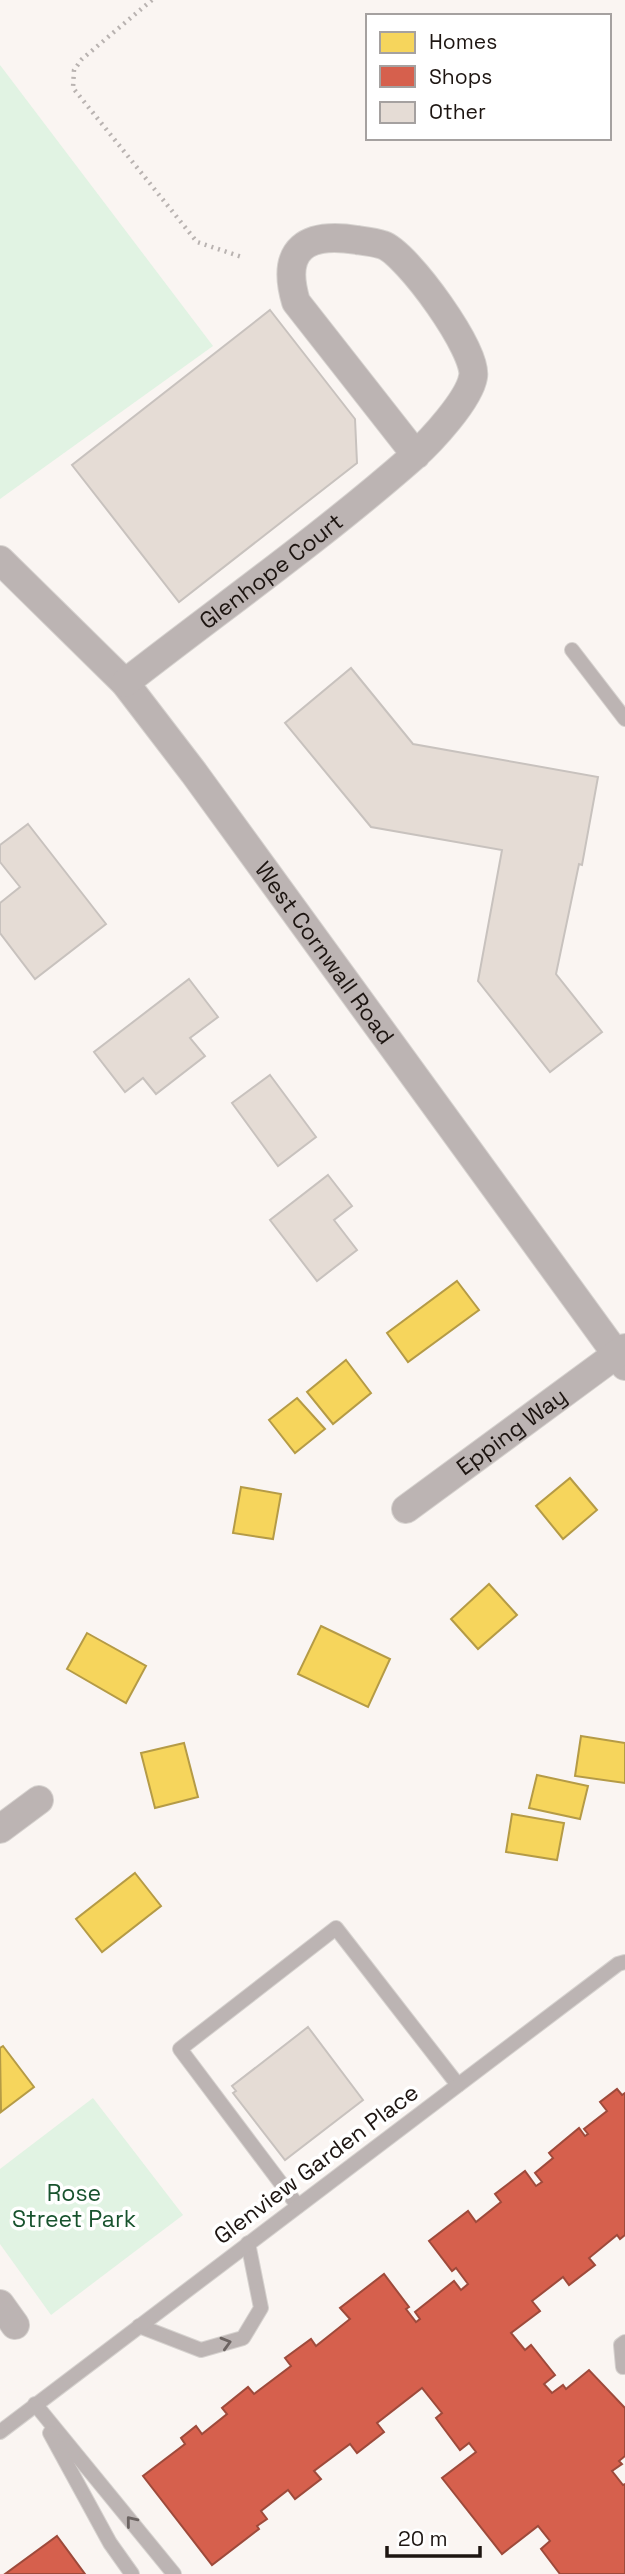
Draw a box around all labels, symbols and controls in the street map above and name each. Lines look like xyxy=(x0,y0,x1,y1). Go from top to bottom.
legend xyxy=(366,14,611,140)
text: Homes xyxy=(429,28,497,55)
text: Shops xyxy=(429,63,492,90)
text: Other xyxy=(429,98,486,125)
street label: Glenhope Court xyxy=(193,506,349,636)
street label: West Cornwall Road xyxy=(248,856,401,1050)
street label: Epping Way xyxy=(450,1381,573,1482)
street label: Glenview Garden Place xyxy=(208,2077,424,2251)
park label: Rose Street Park xyxy=(12,2178,136,2234)
one-way arrow xyxy=(220,2336,232,2351)
scale bar xyxy=(387,2514,480,2558)
one-way arrow xyxy=(127,2517,139,2530)
text: 20 m xyxy=(398,2525,448,2552)

